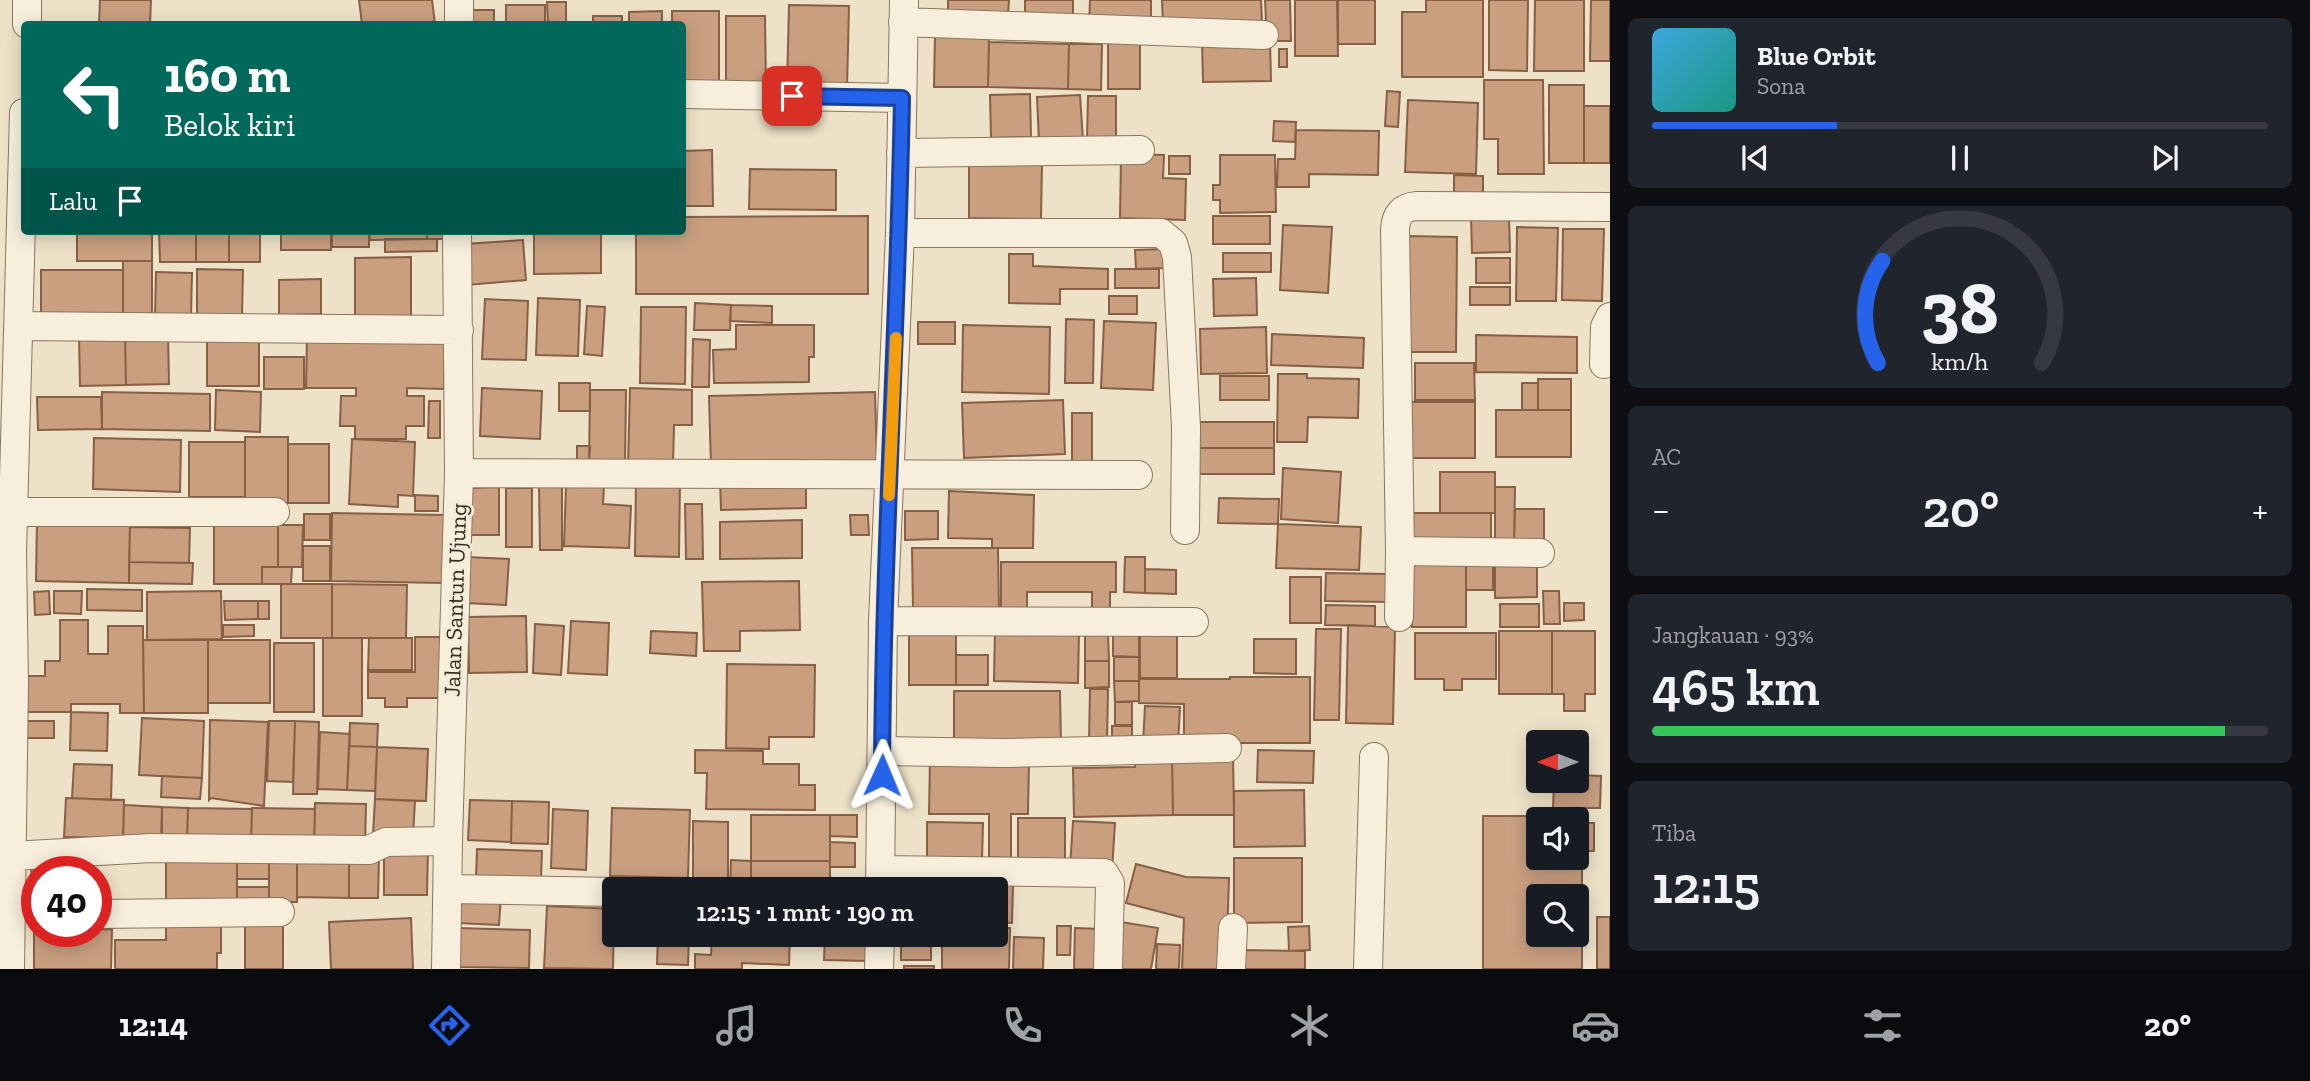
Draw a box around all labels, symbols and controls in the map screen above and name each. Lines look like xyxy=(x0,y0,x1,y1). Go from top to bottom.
text: Blue Orbit xyxy=(1757,40,1876,72)
text: 160 m xyxy=(164,46,290,105)
icon: left xyxy=(49,49,140,140)
pin xyxy=(762,66,822,126)
text: Sona xyxy=(1757,72,1805,100)
icon: arrive xyxy=(773,77,811,115)
text: Belok kiri xyxy=(164,106,295,144)
icon: previous xyxy=(1736,139,1774,177)
icon: pause xyxy=(1941,139,1979,177)
icon: next xyxy=(2146,139,2184,177)
icon: arrive xyxy=(111,182,149,220)
text: Lalu xyxy=(49,185,97,217)
text: 38 xyxy=(1921,264,1999,352)
text: km/h xyxy=(1931,346,1989,376)
text: AC xyxy=(1652,443,1681,471)
text: 20° xyxy=(1922,478,1999,540)
text: − xyxy=(1652,487,1670,533)
text: + xyxy=(2252,487,2268,533)
street label: Jalan Santun Ujung xyxy=(438,502,472,697)
text: Jangkauan · 93% xyxy=(1652,621,1814,649)
text: 465 km xyxy=(1652,656,1820,718)
north arrow xyxy=(1526,730,1589,793)
map controls xyxy=(1526,730,1589,947)
position arrow xyxy=(845,738,919,812)
button: sound xyxy=(1526,807,1589,870)
text: Tiba xyxy=(1652,819,1696,847)
text: 12:15 xyxy=(1652,854,1760,916)
speed limit sign: 40 xyxy=(21,856,112,947)
button: search xyxy=(1526,884,1589,947)
text: 12:15 · 1 mnt · 190 m xyxy=(696,896,914,928)
icon: directions xyxy=(425,1001,474,1050)
icon: music xyxy=(712,1001,761,1050)
icon: phone xyxy=(998,1001,1047,1050)
icon: climate xyxy=(1285,1001,1334,1050)
icon: car xyxy=(1571,1001,1620,1050)
icon: filters xyxy=(1858,1001,1907,1050)
text: 12:14 xyxy=(119,1006,188,1044)
text: 20° xyxy=(2144,1006,2191,1044)

